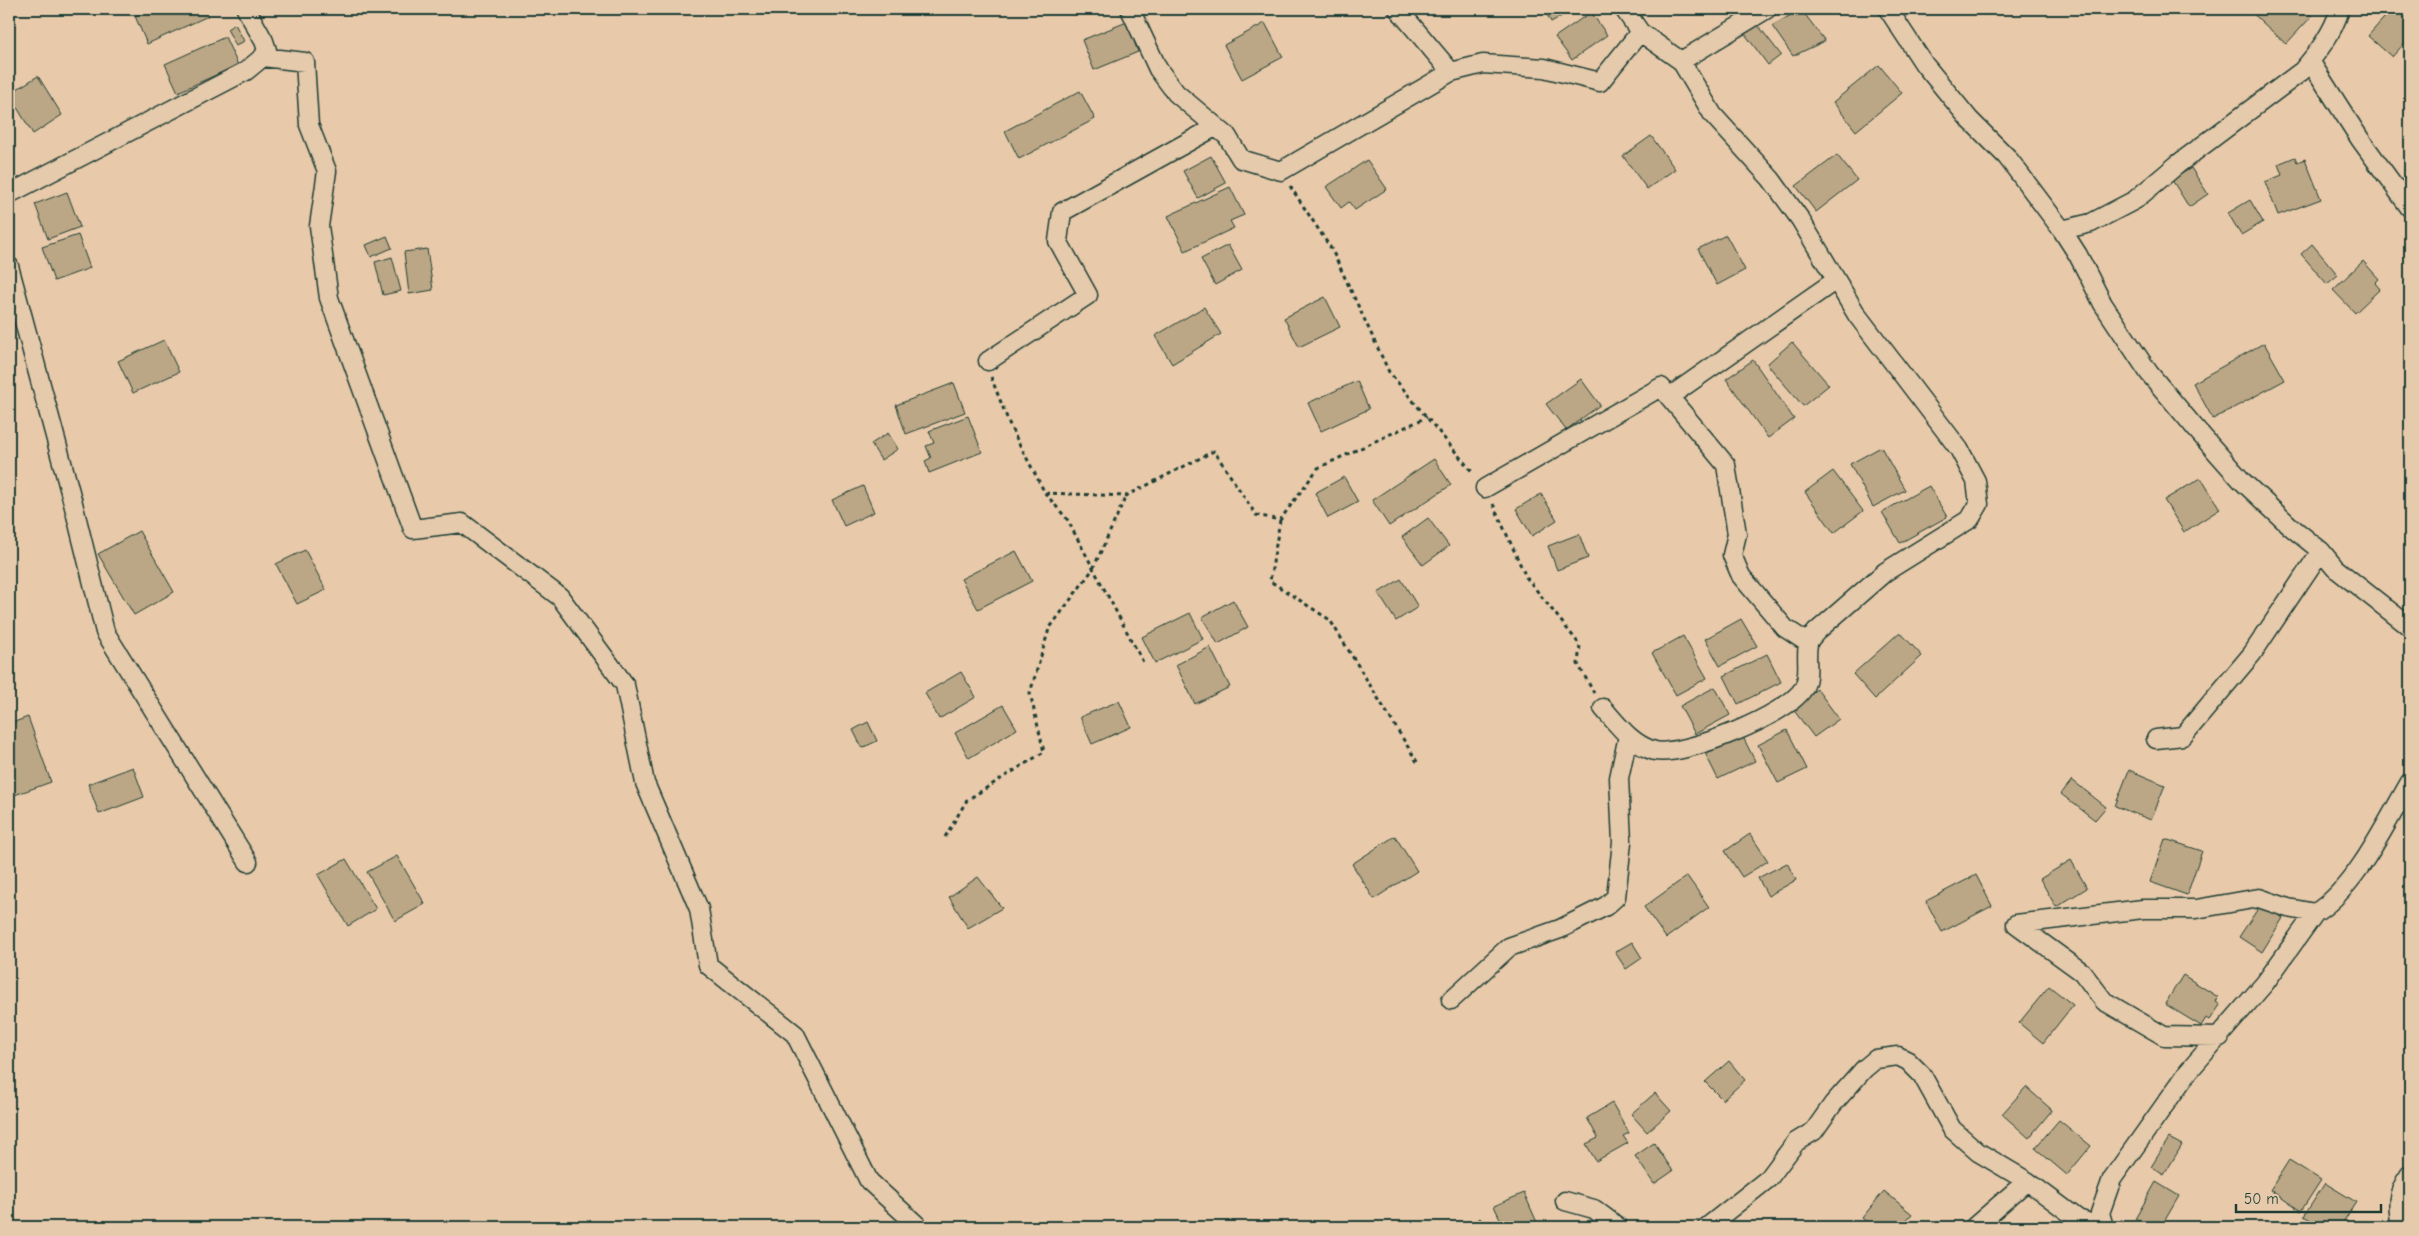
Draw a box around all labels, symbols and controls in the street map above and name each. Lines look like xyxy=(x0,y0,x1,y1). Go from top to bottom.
scale bar xyxy=(2236,1181,2382,1213)
text: 50 m xyxy=(2244,1190,2279,1208)

